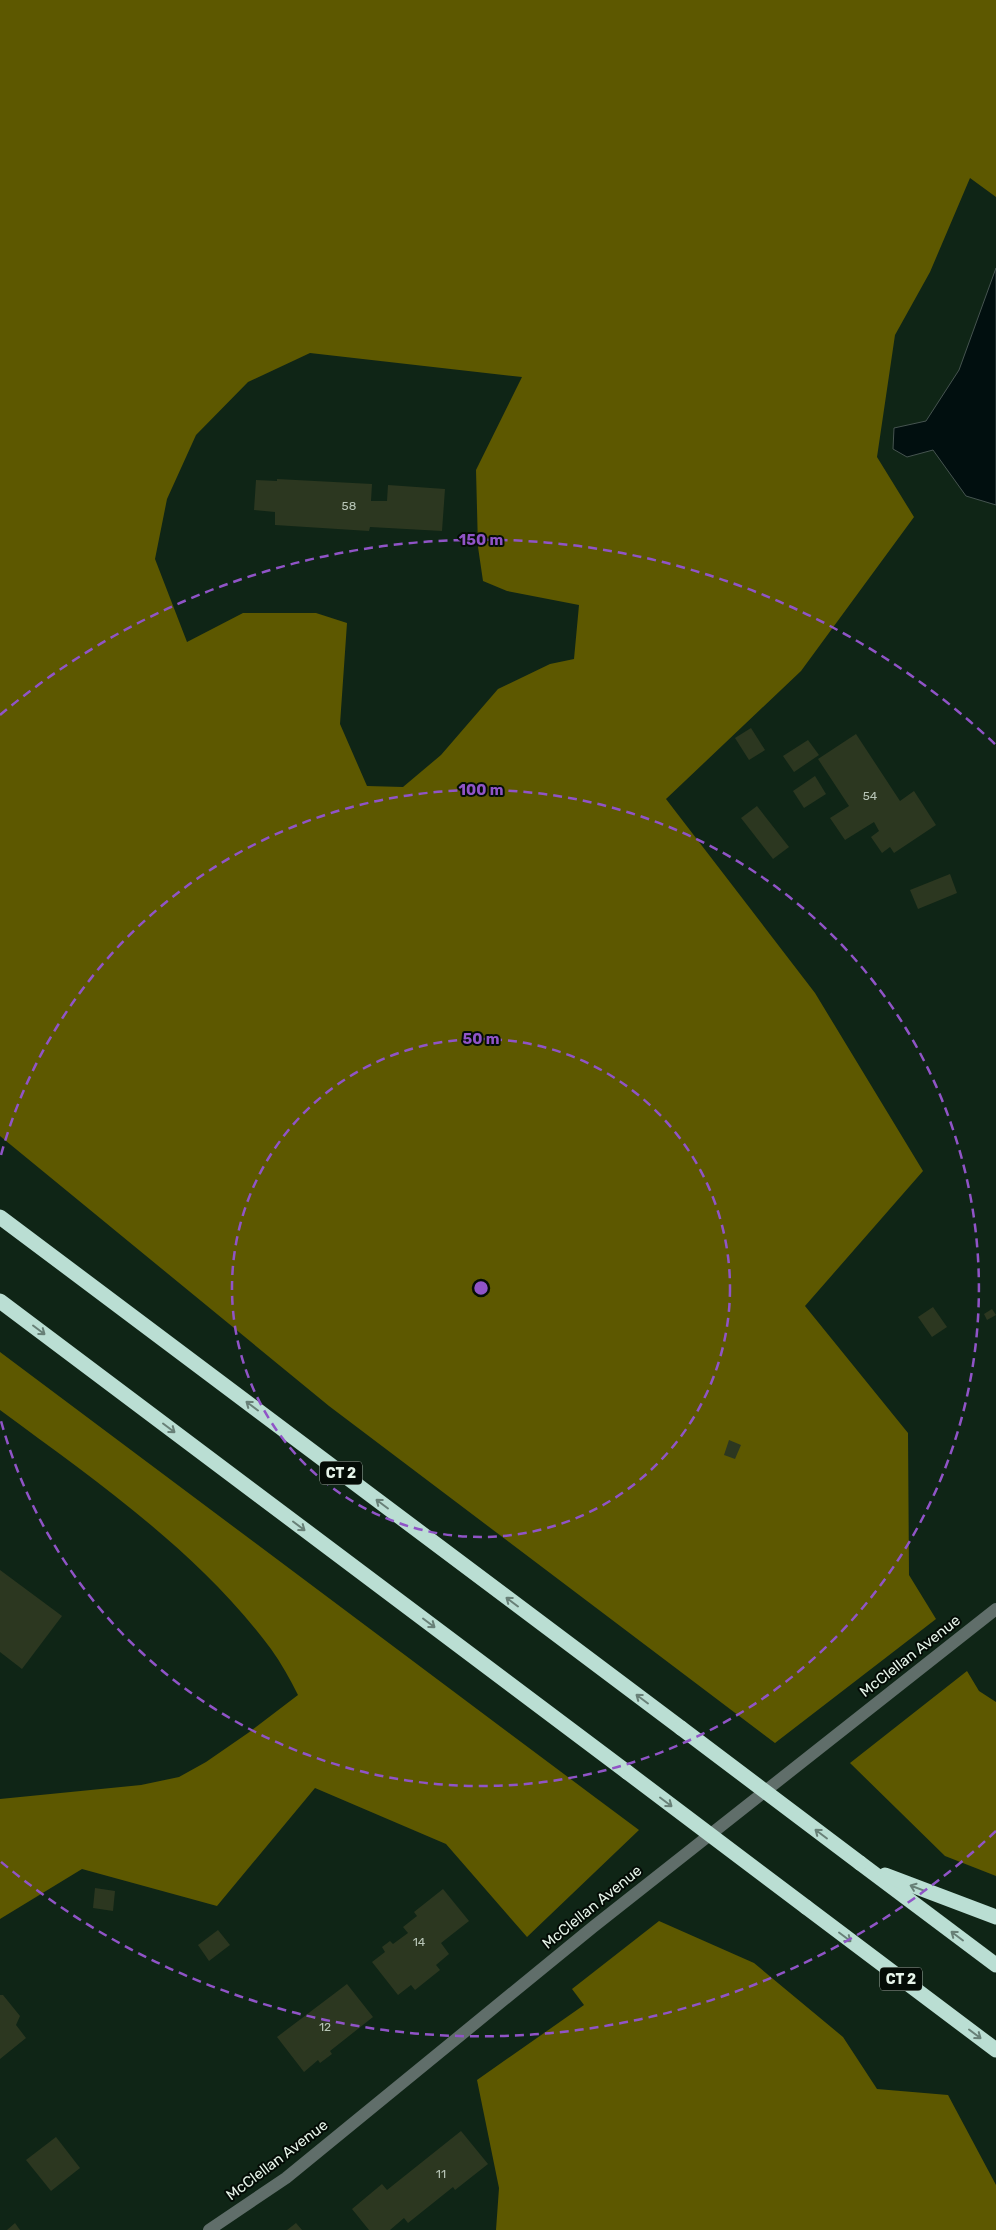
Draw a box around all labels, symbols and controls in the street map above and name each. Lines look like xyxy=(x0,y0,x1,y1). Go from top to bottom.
house number: 58 xyxy=(342,499,356,513)
text: 150 m xyxy=(459,531,503,549)
text: 100 m xyxy=(459,781,503,799)
house number: 54 xyxy=(863,789,878,803)
text: 50 m xyxy=(463,1030,499,1048)
centre of rings xyxy=(472,1279,490,1297)
one-way arrow xyxy=(32,1325,45,1336)
one-way arrow xyxy=(246,1401,259,1412)
one-way arrow xyxy=(162,1423,176,1433)
road number: CT 2 xyxy=(320,1462,362,1485)
one-way arrow xyxy=(375,1499,389,1509)
one-way arrow xyxy=(292,1520,305,1531)
one-way arrow xyxy=(506,1596,519,1607)
street label: McClellan Avenue xyxy=(856,1611,964,1701)
one-way arrow xyxy=(422,1618,435,1629)
one-way arrow xyxy=(635,1694,649,1704)
one-way arrow xyxy=(659,1796,672,1807)
one-way arrow xyxy=(815,1828,828,1839)
street label: McClellan Avenue xyxy=(539,1861,645,1953)
one-way arrow xyxy=(910,1883,926,1892)
one-way arrow xyxy=(951,1930,964,1941)
one-way arrow xyxy=(838,1931,851,1942)
house number: 14 xyxy=(413,1935,426,1949)
road number: CT 2 xyxy=(880,1968,922,1990)
house number: 12 xyxy=(319,2020,331,2034)
one-way arrow xyxy=(968,2029,982,2039)
street label: McClellan Avenue xyxy=(223,2116,331,2204)
house number: 11 xyxy=(436,2167,446,2181)

